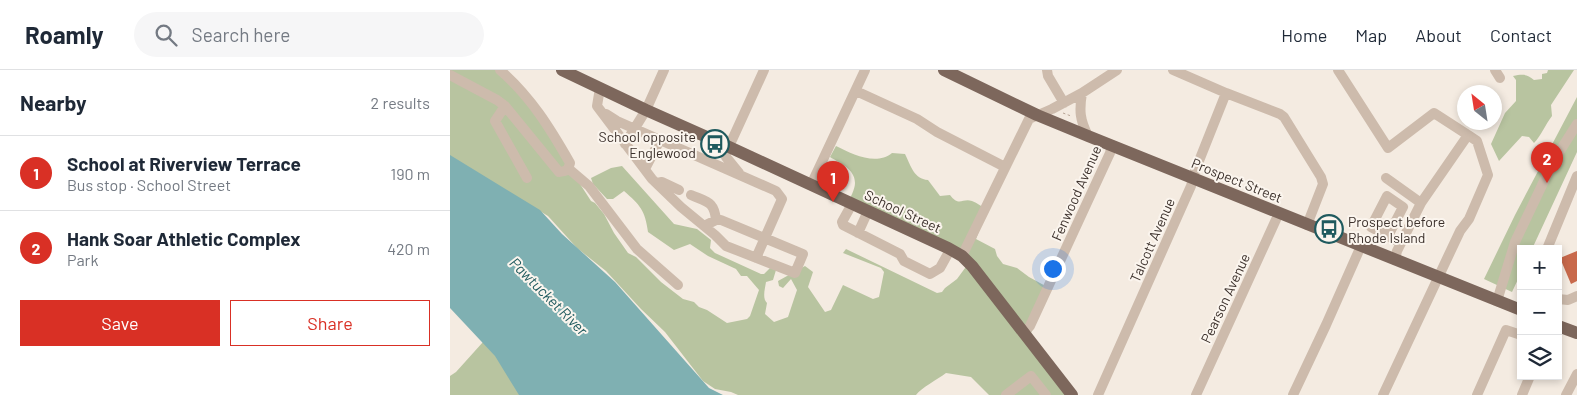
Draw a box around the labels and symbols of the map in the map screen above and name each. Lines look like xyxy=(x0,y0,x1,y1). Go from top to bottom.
north arrow xyxy=(1457,85,1502,130)
place label: School opposite Englewood xyxy=(599,128,696,161)
bus stop icon: School opposite Englewood xyxy=(700,129,730,159)
pin: 2 xyxy=(1531,142,1563,183)
street label: Fenwood Avenue xyxy=(1047,143,1105,243)
street label: Prospect Street xyxy=(1189,154,1285,206)
pin: 1 xyxy=(817,161,849,202)
street label: School Street xyxy=(862,186,944,236)
street label: Talcott Avenue xyxy=(1126,195,1178,285)
place label: Prospect before Rhode Island xyxy=(1348,213,1445,246)
bus stop icon: Prospect before Rhode Island xyxy=(1314,214,1344,244)
street label: Pearson Avenue xyxy=(1197,251,1253,345)
water label: Pawtucket River xyxy=(506,253,592,339)
your location xyxy=(1040,256,1066,282)

